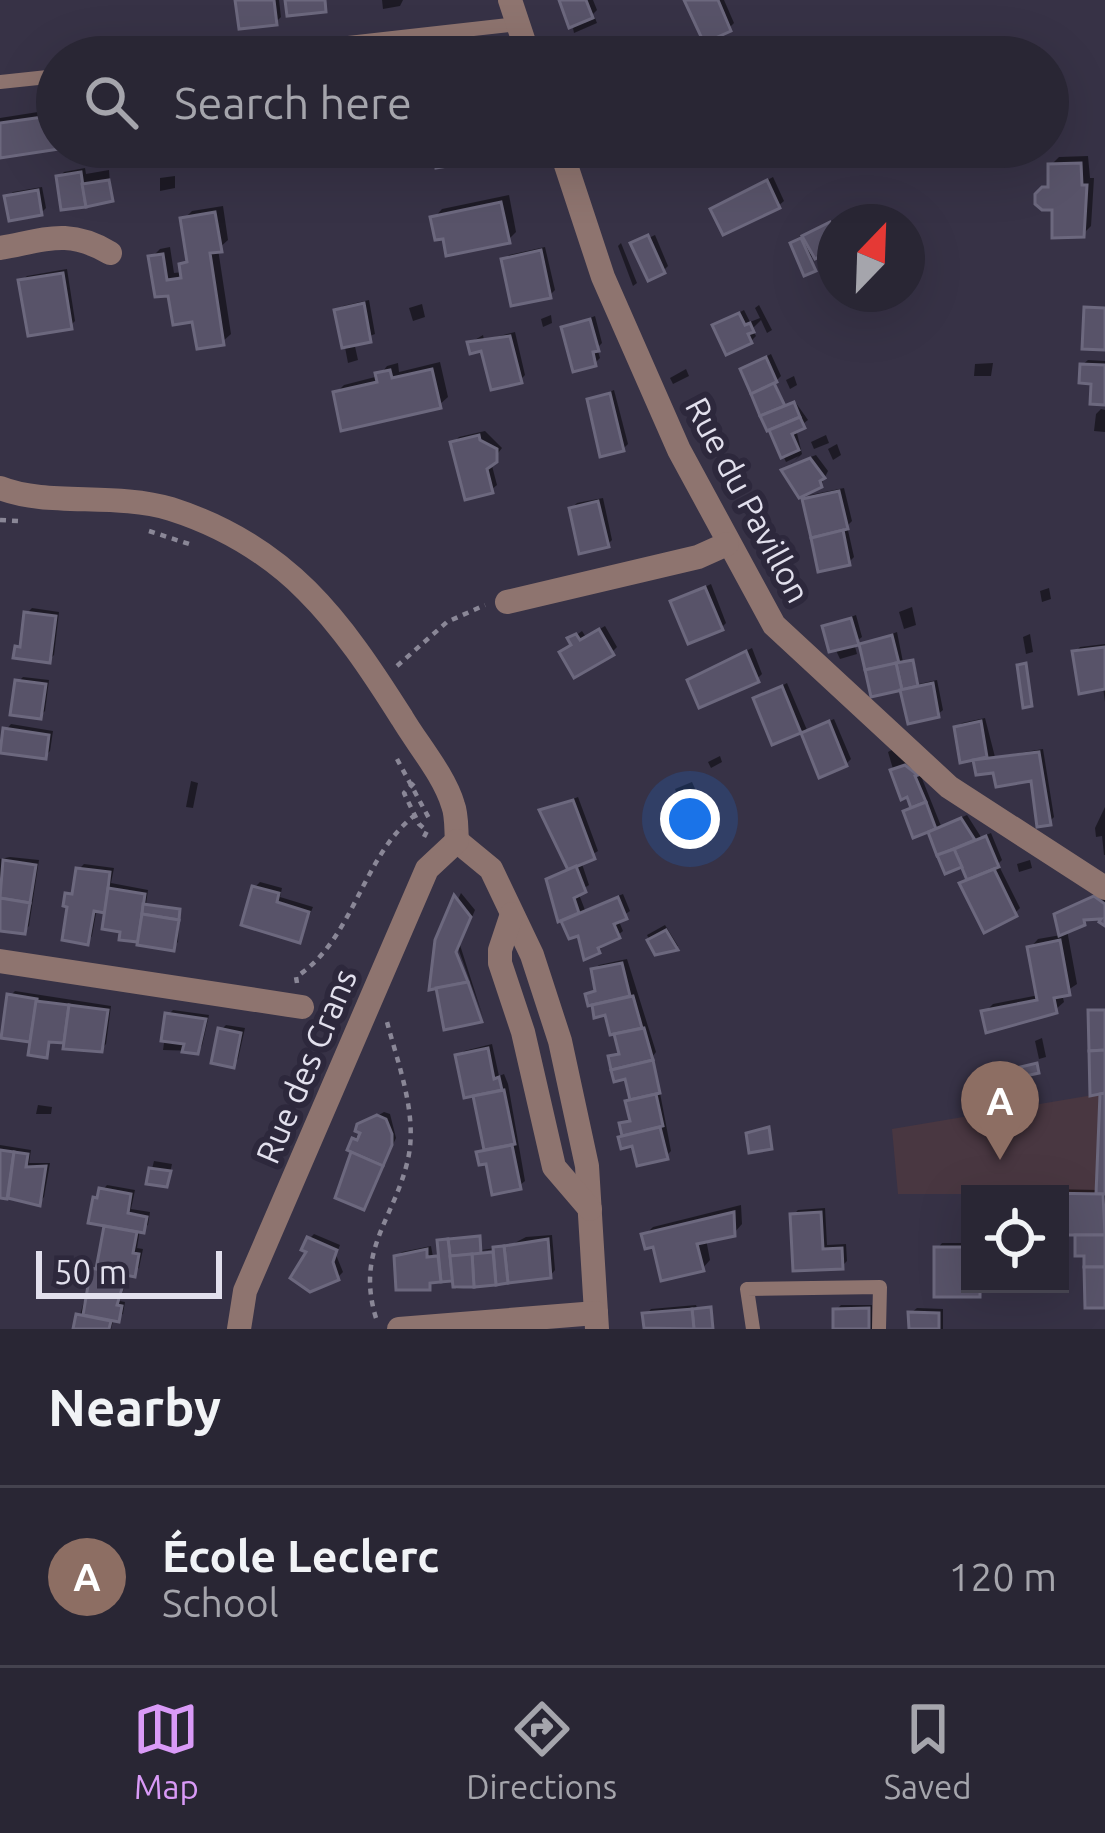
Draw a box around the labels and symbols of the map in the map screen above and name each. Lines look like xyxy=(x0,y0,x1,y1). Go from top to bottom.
north arrow xyxy=(817,204,925,312)
street label: Rue du Pavillon xyxy=(679,391,818,609)
your location xyxy=(660,789,720,849)
street label: Rue des Crans xyxy=(248,963,363,1168)
pin: A xyxy=(961,1061,1039,1160)
scale bar xyxy=(36,1245,222,1298)

